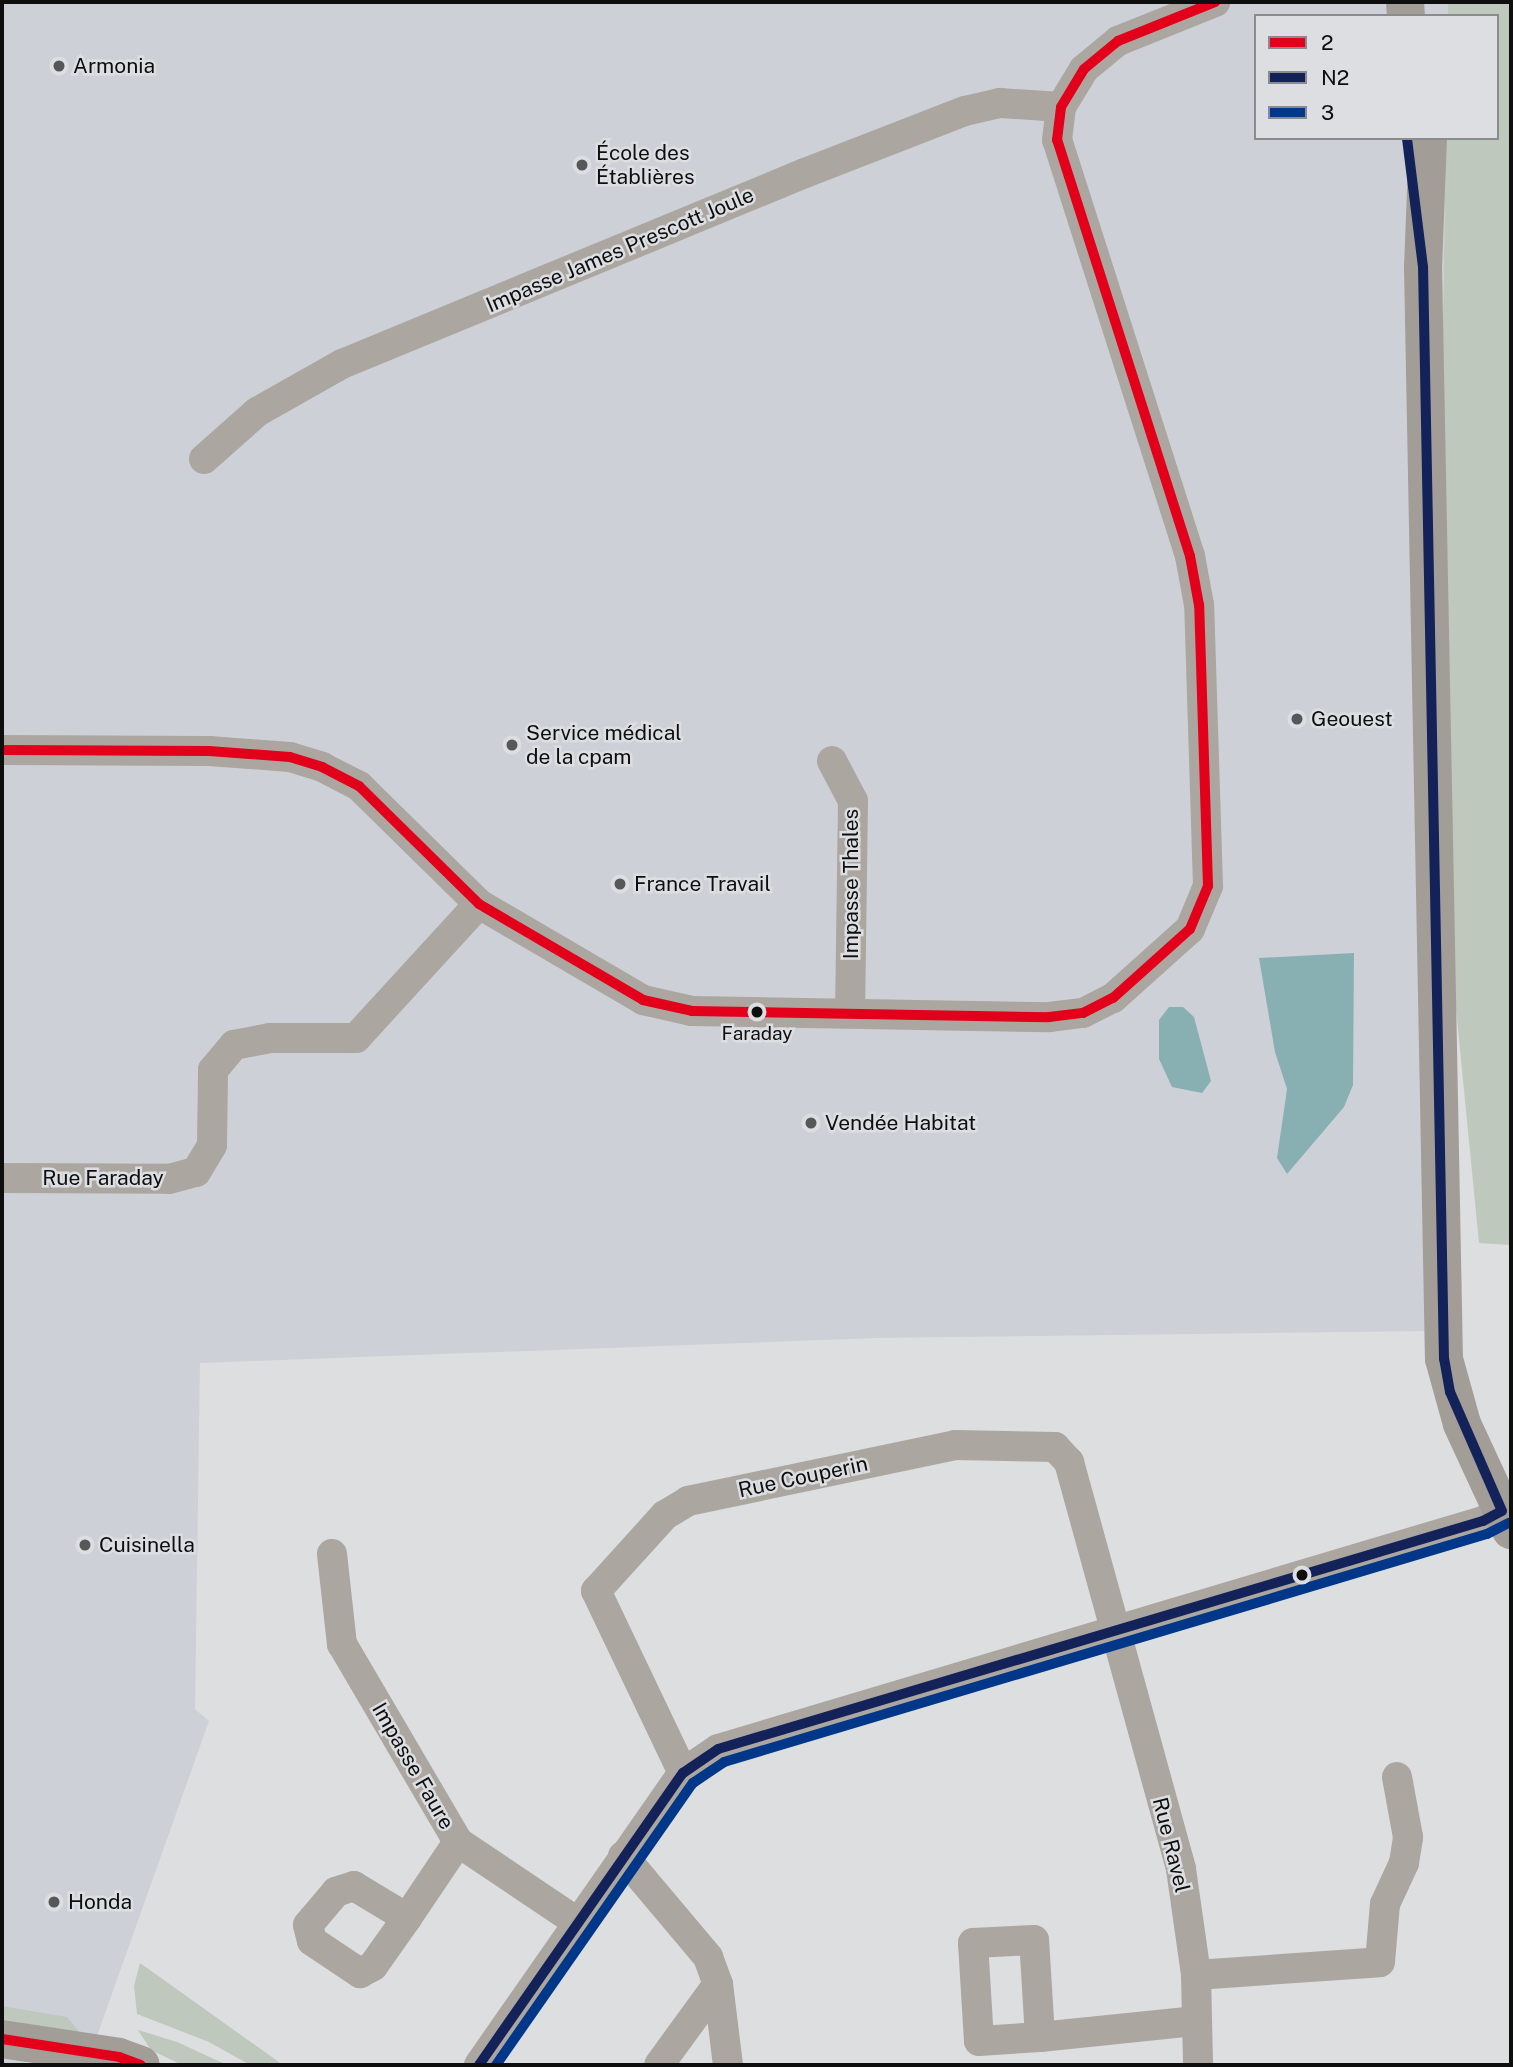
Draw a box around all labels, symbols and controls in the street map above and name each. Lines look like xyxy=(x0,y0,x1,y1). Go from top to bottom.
legend xyxy=(1254,14,1499,140)
text: 2 xyxy=(1321,30,1334,55)
place label: Armonia xyxy=(73,53,155,79)
marker: Armonia xyxy=(51,58,67,74)
text: N2 xyxy=(1321,65,1349,90)
text: 3 xyxy=(1321,100,1334,125)
place label: École des Établières xyxy=(596,140,695,190)
marker: École des Établières xyxy=(574,157,590,173)
street label: Impasse James Prescott Joule xyxy=(482,182,758,318)
place label: Geouest xyxy=(1311,706,1393,732)
marker: Geouest xyxy=(1289,711,1305,727)
place label: Service médical de la cpam xyxy=(526,720,682,770)
marker: Service médical de la cpam xyxy=(504,737,520,753)
street label: Impasse Thales xyxy=(838,809,864,959)
place label: France Travail xyxy=(634,871,771,897)
marker: France Travail xyxy=(612,876,628,892)
marker: Faraday xyxy=(750,1005,764,1019)
place label: Faraday xyxy=(722,1023,792,1045)
place label: Vendée Habitat xyxy=(825,1110,976,1136)
marker: Vendée Habitat xyxy=(803,1115,819,1131)
street label: Rue Faraday xyxy=(42,1165,164,1191)
street label: Rue Couperin xyxy=(736,1451,870,1503)
place label: Cuisinella xyxy=(99,1532,195,1558)
marker: Cuisinella xyxy=(77,1537,93,1553)
unlabelled marker xyxy=(1295,1568,1309,1582)
street label: Impasse Faure xyxy=(367,1698,459,1834)
street label: Rue Ravel xyxy=(1147,1795,1195,1895)
place label: Honda xyxy=(68,1889,132,1915)
marker: Honda xyxy=(46,1894,62,1910)

